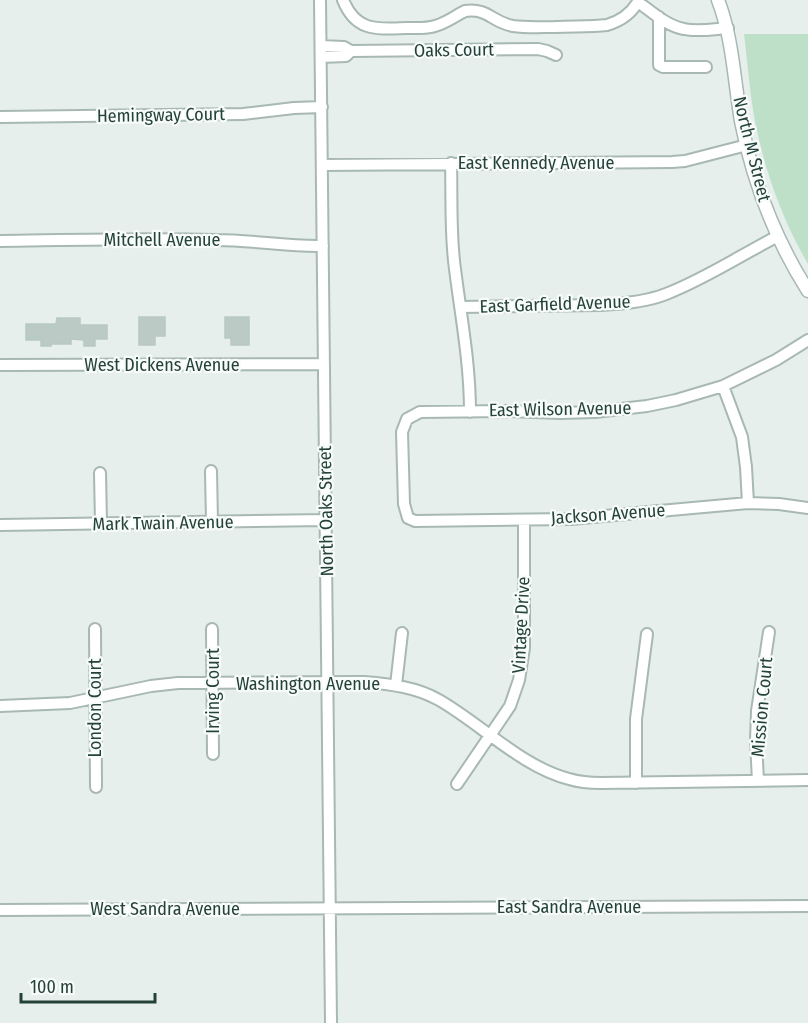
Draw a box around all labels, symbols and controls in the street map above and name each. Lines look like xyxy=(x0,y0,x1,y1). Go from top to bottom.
street label: Oaks Court xyxy=(414,38,494,62)
street label: North M Street xyxy=(728,94,776,204)
street label: Hemingway Court xyxy=(97,103,225,127)
street label: East Kennedy Avenue xyxy=(458,152,614,174)
street label: Mitchell Avenue xyxy=(104,229,221,251)
street label: East Garfield Avenue xyxy=(479,290,631,318)
street label: West Dickens Avenue xyxy=(84,354,240,376)
street label: East Wilson Avenue xyxy=(489,397,632,421)
street label: North Oaks Street xyxy=(314,445,338,577)
street label: Jackson Avenue xyxy=(550,499,666,529)
street label: Mark Twain Avenue xyxy=(92,511,234,535)
street label: Vintage Drive xyxy=(507,576,535,674)
street label: Irving Court xyxy=(202,648,224,734)
street label: Mission Court xyxy=(747,656,777,758)
street label: London Court xyxy=(84,658,106,758)
street label: Washington Avenue xyxy=(236,673,380,695)
street label: East Sandra Avenue xyxy=(497,896,641,918)
street label: West Sandra Avenue xyxy=(90,898,240,920)
scale bar xyxy=(21,966,154,1004)
text: 100 m xyxy=(30,976,74,998)

